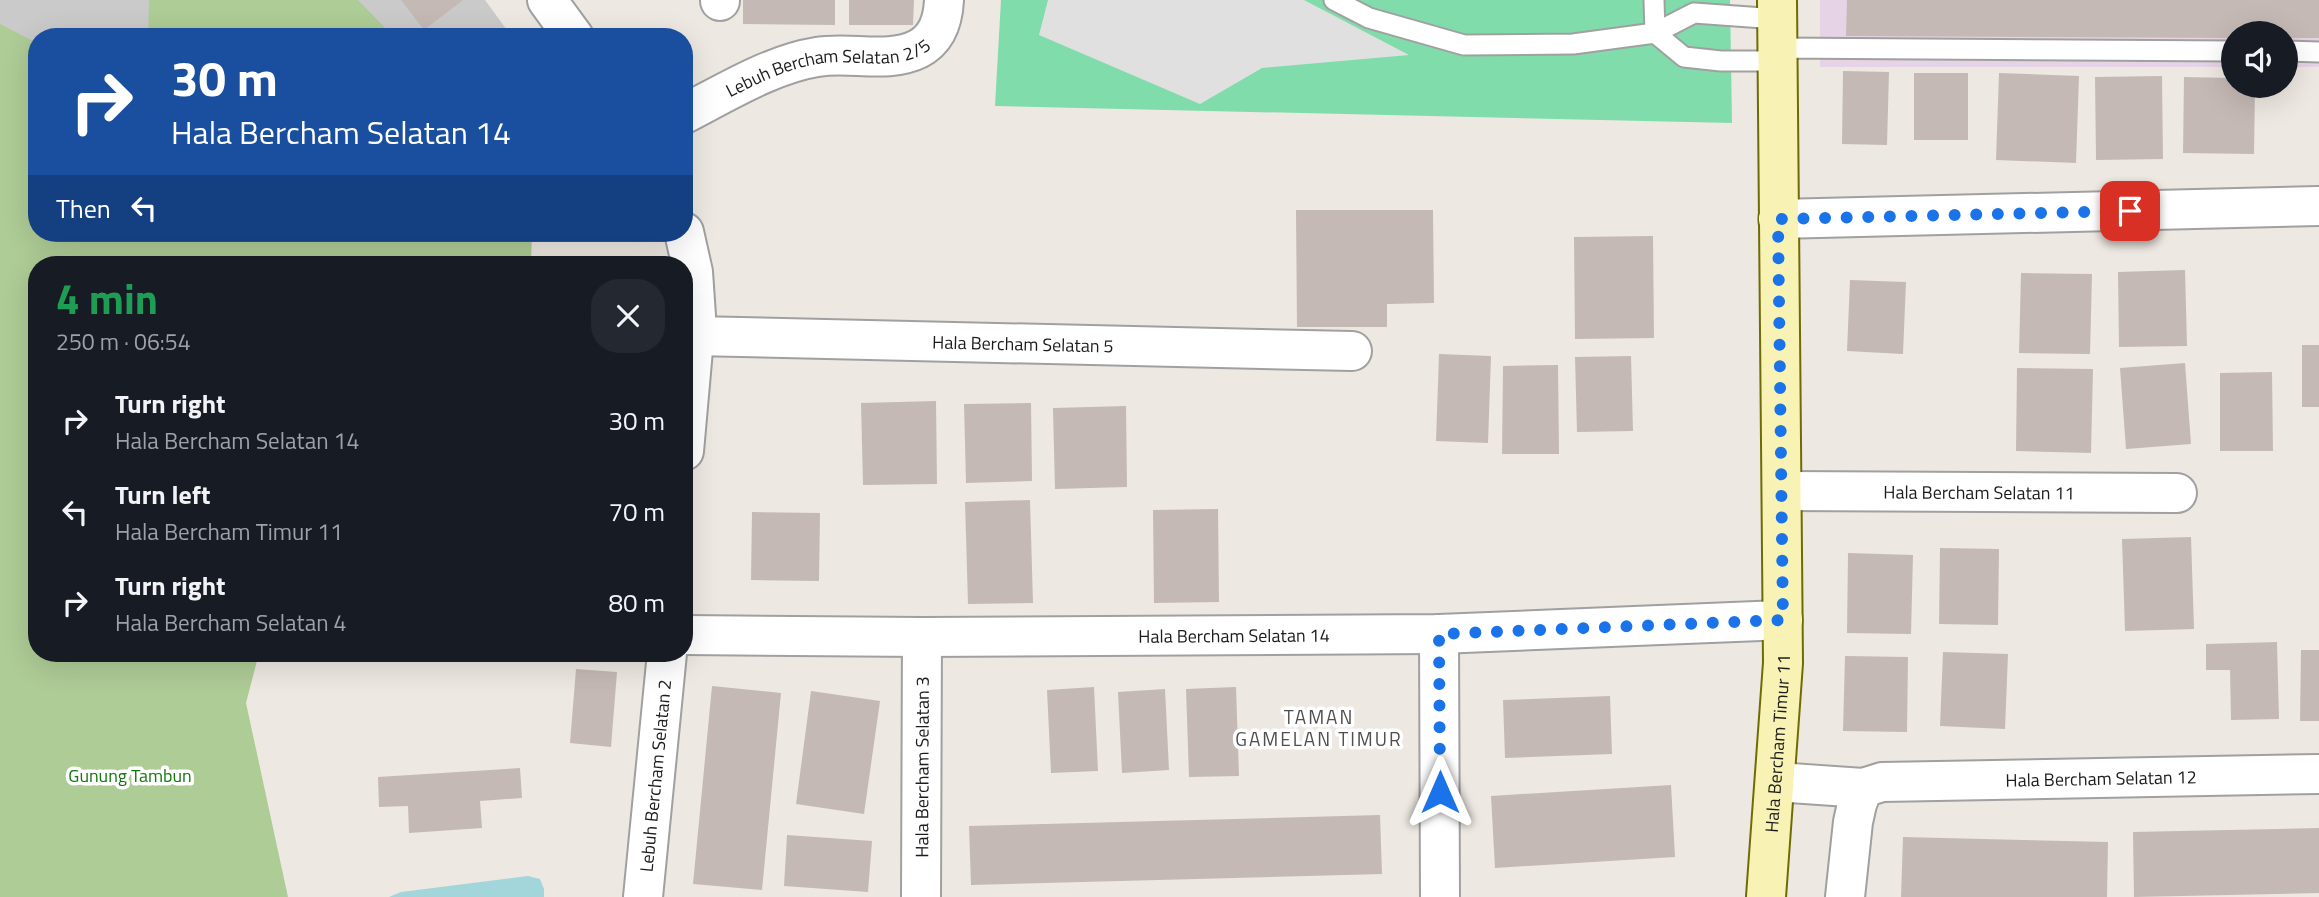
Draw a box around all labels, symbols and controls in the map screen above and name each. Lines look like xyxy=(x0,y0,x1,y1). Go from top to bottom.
map controls xyxy=(2221,21,2298,98)
button: sound xyxy=(2221,21,2298,98)
street label: Lebuh Bercham Selatan 2/5 xyxy=(721,31,936,103)
text: 30 m xyxy=(171,40,278,115)
icon: right xyxy=(56,56,147,147)
text: Hala Bercham Selatan 14 xyxy=(171,108,511,156)
pin xyxy=(2100,181,2160,241)
text: Then xyxy=(56,189,111,228)
icon: left xyxy=(125,189,163,227)
icon: arrive xyxy=(2111,192,2149,230)
text: 4 min xyxy=(56,266,158,330)
button: close xyxy=(591,279,665,353)
text: 250 m · 06:54 xyxy=(56,324,191,359)
street label: Hala Bercham Selatan 5 xyxy=(932,328,1114,359)
text: Turn right xyxy=(115,384,226,423)
text: 30 m xyxy=(608,401,665,440)
icon: right xyxy=(56,402,94,440)
text: Hala Bercham Selatan 14 xyxy=(115,423,359,458)
text: Turn left xyxy=(115,475,210,514)
street label: Hala Bercham Selatan 11 xyxy=(1883,478,2075,506)
text: 70 m xyxy=(608,492,665,531)
icon: left xyxy=(56,493,94,531)
text: Hala Bercham Timur 11 xyxy=(115,514,343,549)
text: Turn right xyxy=(115,566,226,605)
text: 80 m xyxy=(608,583,665,622)
icon: right xyxy=(56,584,94,622)
text: Hala Bercham Selatan 4 xyxy=(115,605,346,640)
street label: Hala Bercham Selatan 14 xyxy=(1138,621,1330,649)
street label: Hala Bercham Timur 11 xyxy=(1757,654,1797,833)
street label: Hala Bercham Selatan 3 xyxy=(908,676,935,858)
street label: Lebuh Bercham Selatan 2 xyxy=(632,678,678,873)
district label: TAMAN GAMELAN TIMUR xyxy=(1235,702,1403,753)
position arrow xyxy=(1403,755,1477,829)
park label: Gunung Tambun xyxy=(68,762,192,789)
street label: Hala Bercham Selatan 12 xyxy=(2005,763,2197,793)

